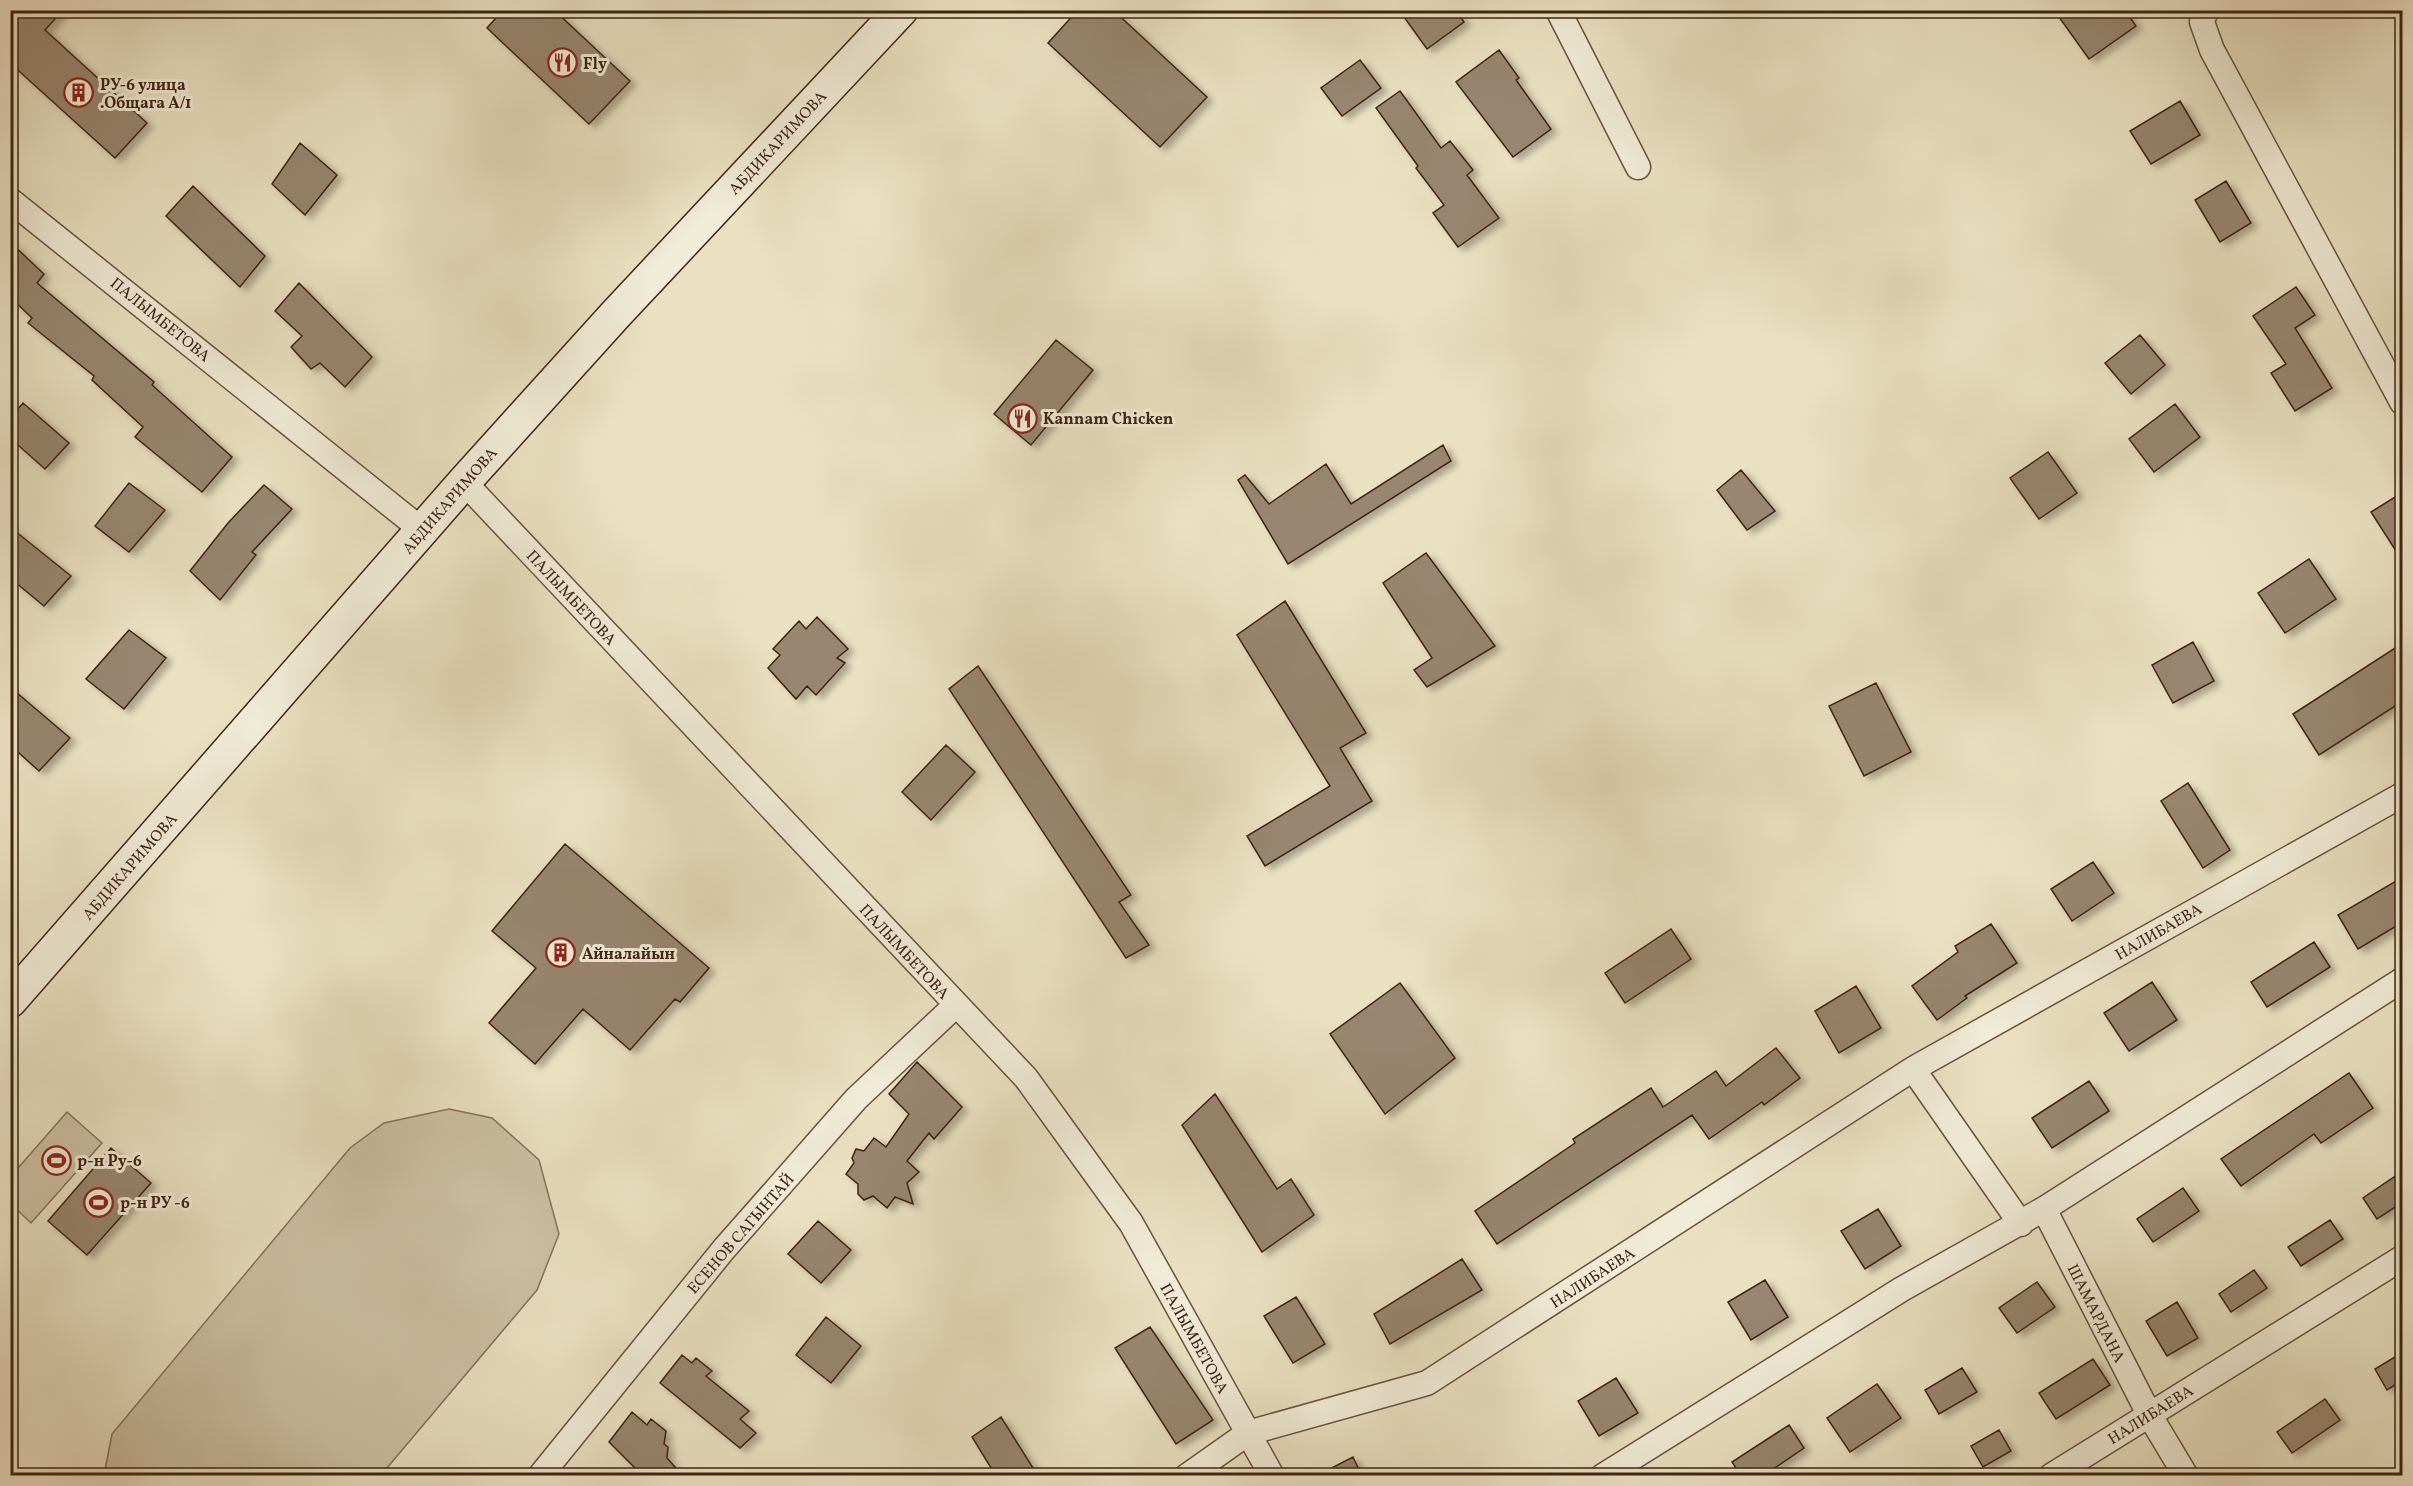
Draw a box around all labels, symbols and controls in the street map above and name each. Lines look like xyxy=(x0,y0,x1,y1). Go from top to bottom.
restaurant icon: Fly xyxy=(546,47,578,79)
place label: Fly xyxy=(583,54,607,76)
place label: РУ-6 улица .Общага А/1 xyxy=(100,75,192,115)
building icon: РУ-6 улица .Общага А/1 xyxy=(63,77,95,109)
street label: АБДИКАРИМОВА xyxy=(724,86,833,200)
street label: ПАЛЫМБЕТОВА xyxy=(105,273,215,368)
restaurant icon: Kannam Chicken xyxy=(1006,402,1038,434)
place label: Kannam Chicken xyxy=(1043,409,1174,431)
street label: АБДИКАРИМОВА xyxy=(398,443,503,559)
street label: ПАЛЫМБЕТОВА xyxy=(520,546,621,651)
street label: АБДИКАРИМОВА xyxy=(78,809,183,925)
street label: НАЛИБАЕВА xyxy=(2111,899,2207,967)
street label: ПАЛЫМБЕТОВА xyxy=(853,900,954,1005)
building icon: Айналайын xyxy=(545,937,577,969)
place label: Айналайын xyxy=(582,944,675,966)
sports icon: р-н Ру-6 xyxy=(40,1144,72,1176)
place label: р-н Ру-6 xyxy=(77,1151,142,1173)
street label: ЕСЕНОВ САГЫНТАЙ xyxy=(683,1169,800,1299)
sports icon: р-н РУ -6 xyxy=(83,1186,115,1218)
place label: р-н РУ -6 xyxy=(120,1193,190,1215)
street label: НАЛИБАЕВА xyxy=(1546,1243,1640,1314)
street label: ШАМАРДАНА xyxy=(2061,1261,2130,1367)
street label: ПАЛЫМБЕТОВА xyxy=(1154,1280,1233,1398)
street label: НАЛИБАЕВА xyxy=(2104,1381,2198,1451)

